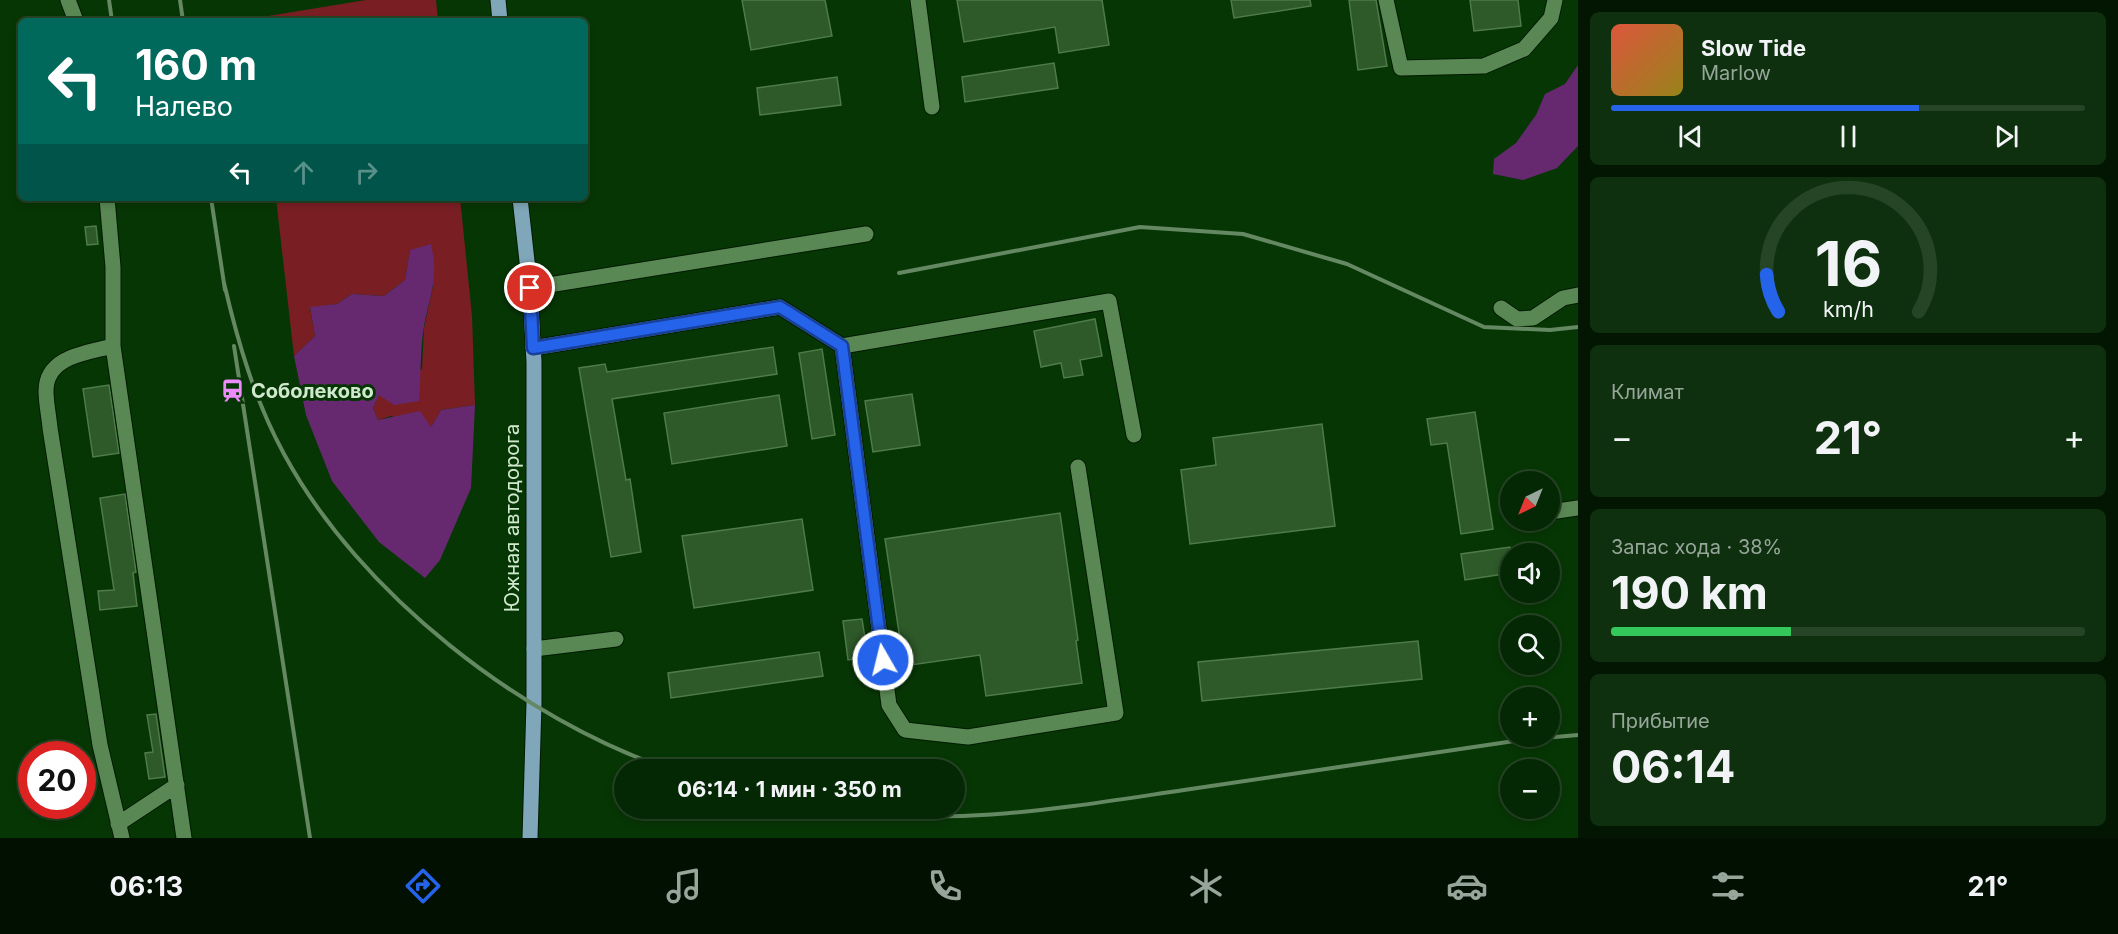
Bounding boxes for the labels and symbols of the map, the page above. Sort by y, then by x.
pin [504,262,555,313]
station icon: Соболеково [220,378,246,404]
place label: Соболеково [251,379,374,403]
street label: Южная автодорога [500,424,524,612]
north arrow [1500,471,1560,531]
position arrow [851,628,915,692]
speed limit sign: 20 [18,741,96,819]

